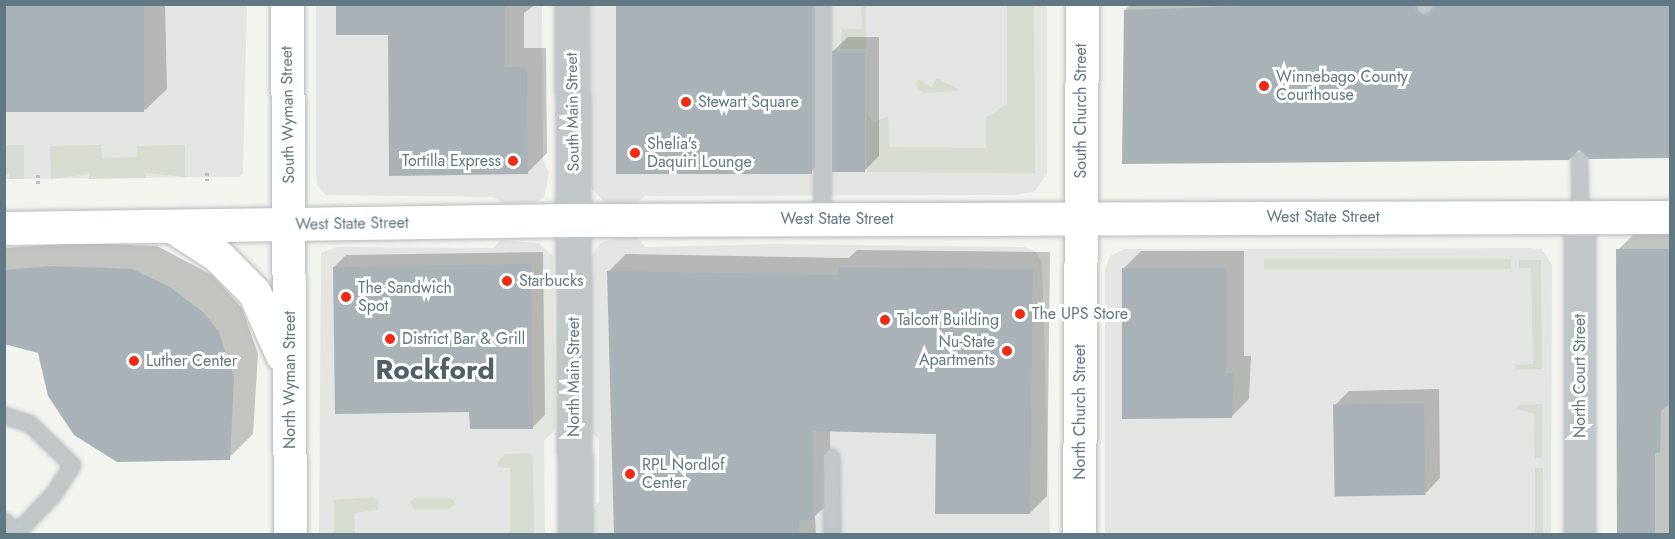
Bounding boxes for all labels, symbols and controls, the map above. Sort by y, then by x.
street label: South Church Street [1071,44,1091,178]
street label: South Wyman Street [277,46,299,184]
street label: South Main Street [562,52,584,172]
place label: Winnebago County Courthouse [1276,67,1408,105]
marker: Winnebago County Courthouse [1257,79,1271,93]
place label: Stewart Square [698,92,799,112]
marker: Stewart Square [679,95,693,109]
place label: Shelia's Daquiri Lounge [647,134,752,172]
marker: Shelia's Daquiri Lounge [628,146,642,160]
place label: Tortilla Express [402,151,501,171]
marker: Tortilla Express [506,154,520,168]
street label: West State Street [1266,207,1380,227]
street label: West State Street [780,209,894,229]
street label: West State Street [295,213,409,235]
place label: Starbucks [519,271,583,291]
marker: Starbucks [500,274,514,288]
place label: The Sandwich Spot [358,278,452,316]
marker: The Sandwich Spot [339,290,353,304]
place label: The UPS Store [1032,304,1128,324]
marker: The UPS Store [1013,307,1027,321]
place label: Talcott Building [897,310,999,330]
street label: North Wyman Street [280,311,300,449]
marker: Talcott Building [878,313,892,327]
street label: North Court Street [1570,314,1590,438]
street label: North Main Street [564,317,584,437]
place label: District Bar & Grill [402,329,525,349]
marker: District Bar & Grill [383,332,397,346]
place label: Nu-State Apartments [919,332,995,370]
marker: Nu-State Apartments [1000,344,1014,358]
street label: North Church Street [1070,344,1090,480]
place label: Luther Center [146,351,237,371]
district label: Rockford [375,353,495,387]
marker: Luther Center [127,354,141,368]
place label: RPL Nordlof Center [642,455,724,493]
marker: RPL Nordlof Center [623,467,637,481]

